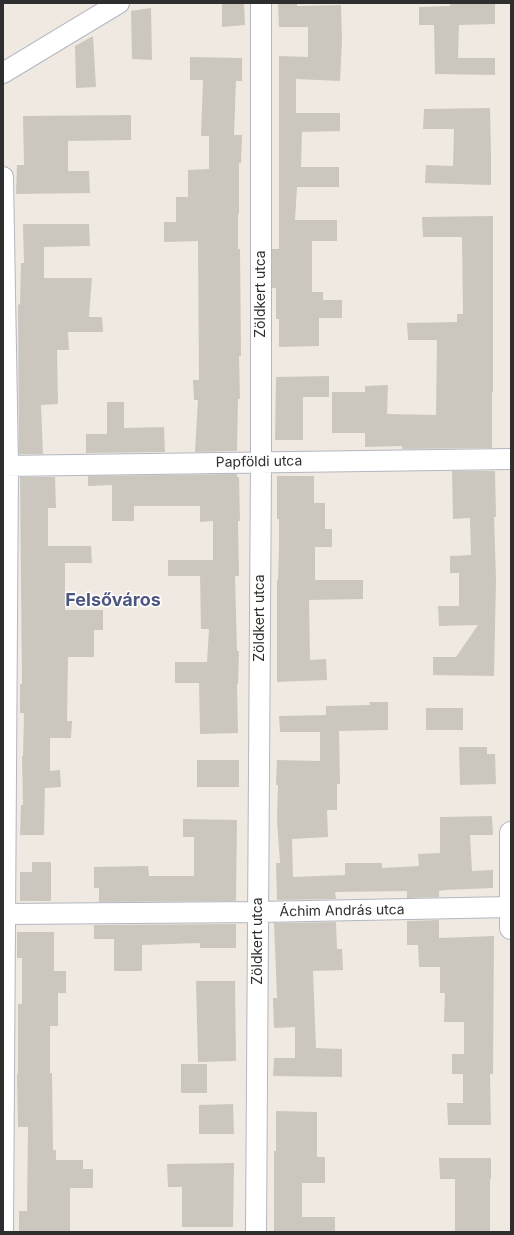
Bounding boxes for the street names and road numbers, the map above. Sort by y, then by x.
street label: Zöldkert utca [253,250,269,338]
street label: Papföldi utca [216,453,302,471]
street label: Zöldkert utca [252,574,268,662]
street label: Zöldkert utca [250,897,266,985]
street label: Áchim András utca [279,902,405,920]

